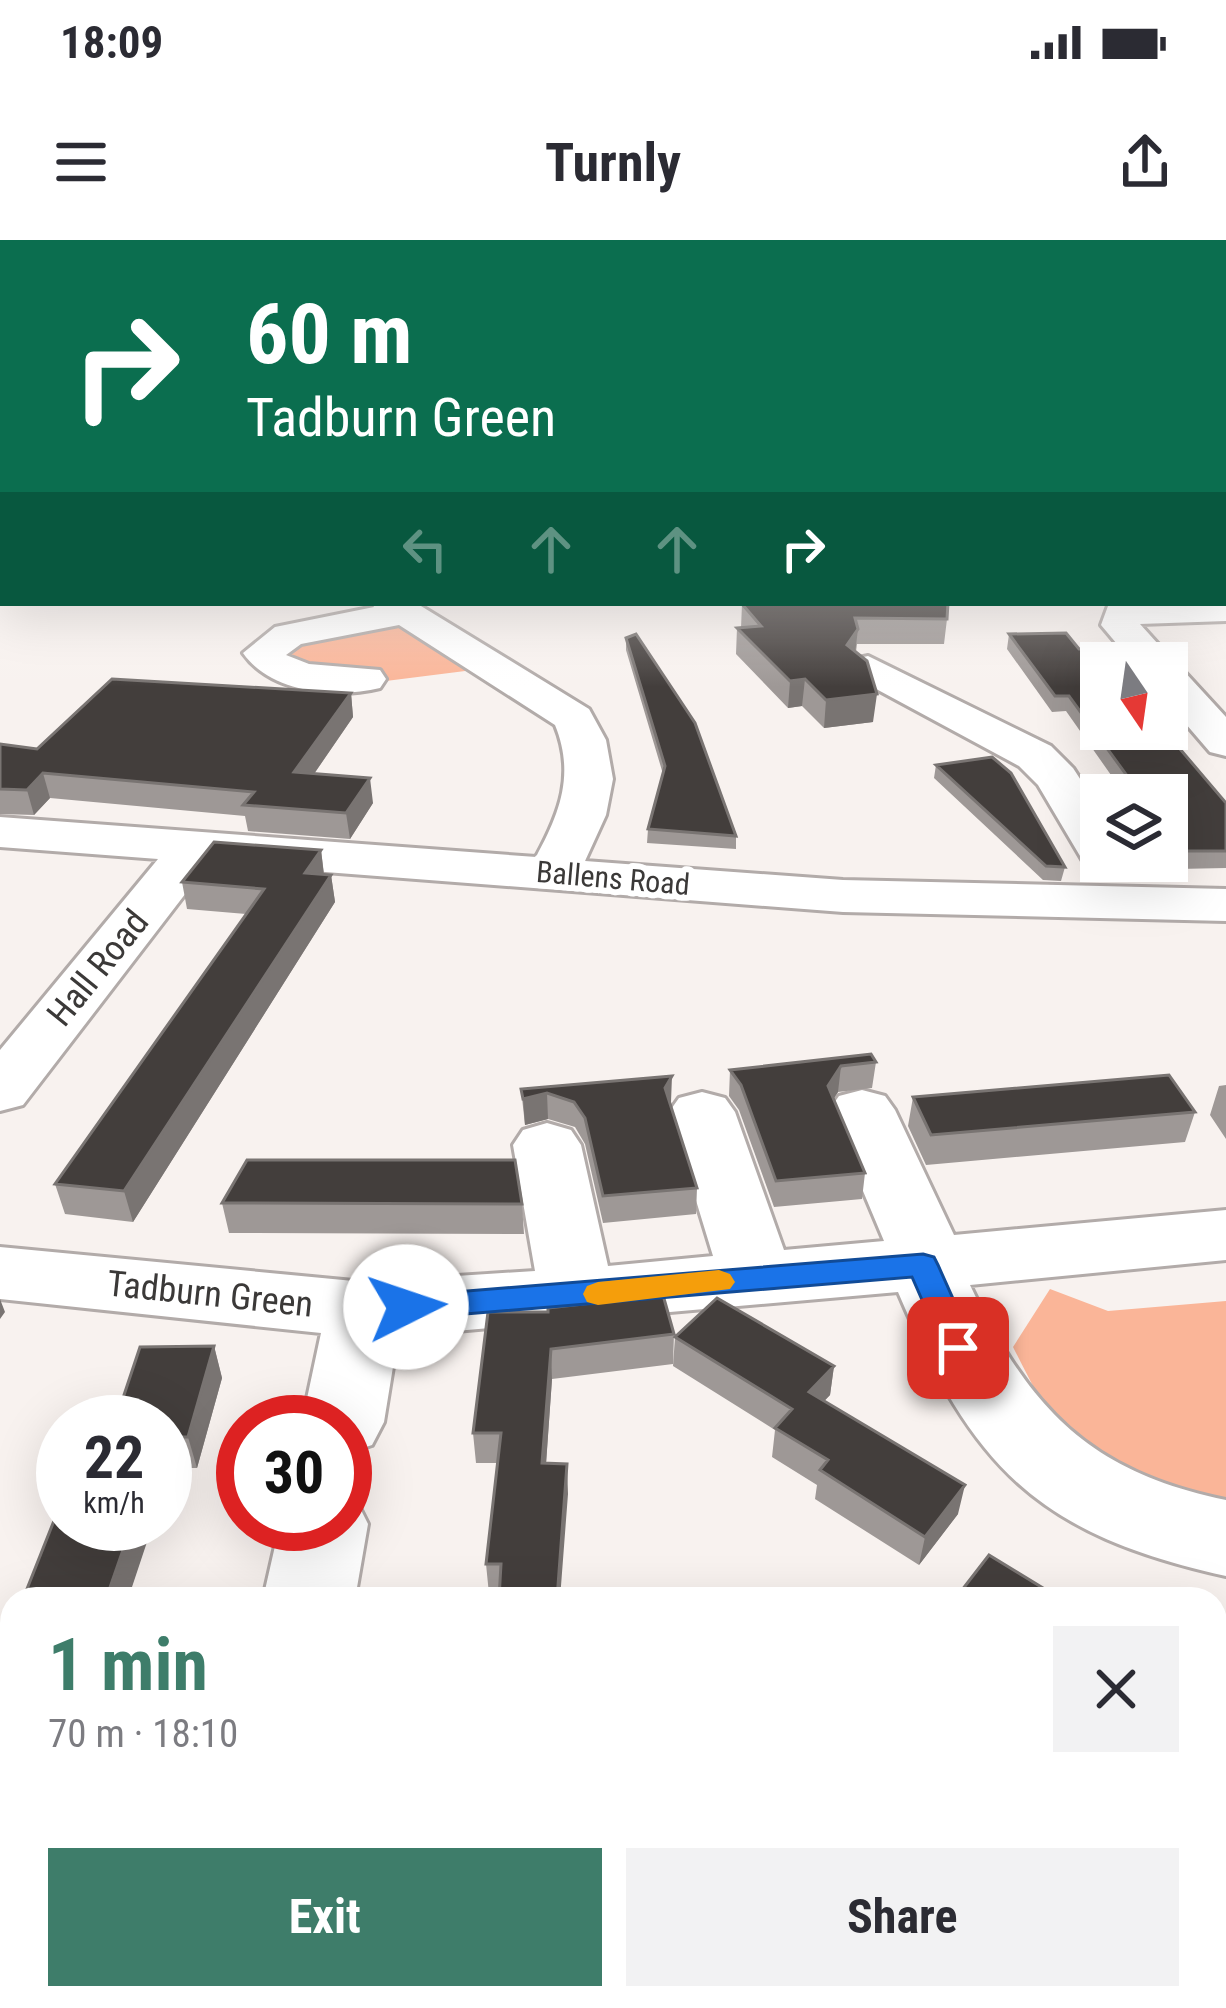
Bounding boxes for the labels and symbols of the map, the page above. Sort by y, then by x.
north arrow [1080,642,1188,750]
street label: Ballens Road [535,854,691,902]
street label: Hall Road [39,902,157,1034]
position arrow [343,1244,469,1370]
street label: Tadburn Green [105,1262,315,1326]
pin [907,1297,1009,1399]
speed limit sign: 30 [216,1395,372,1551]

